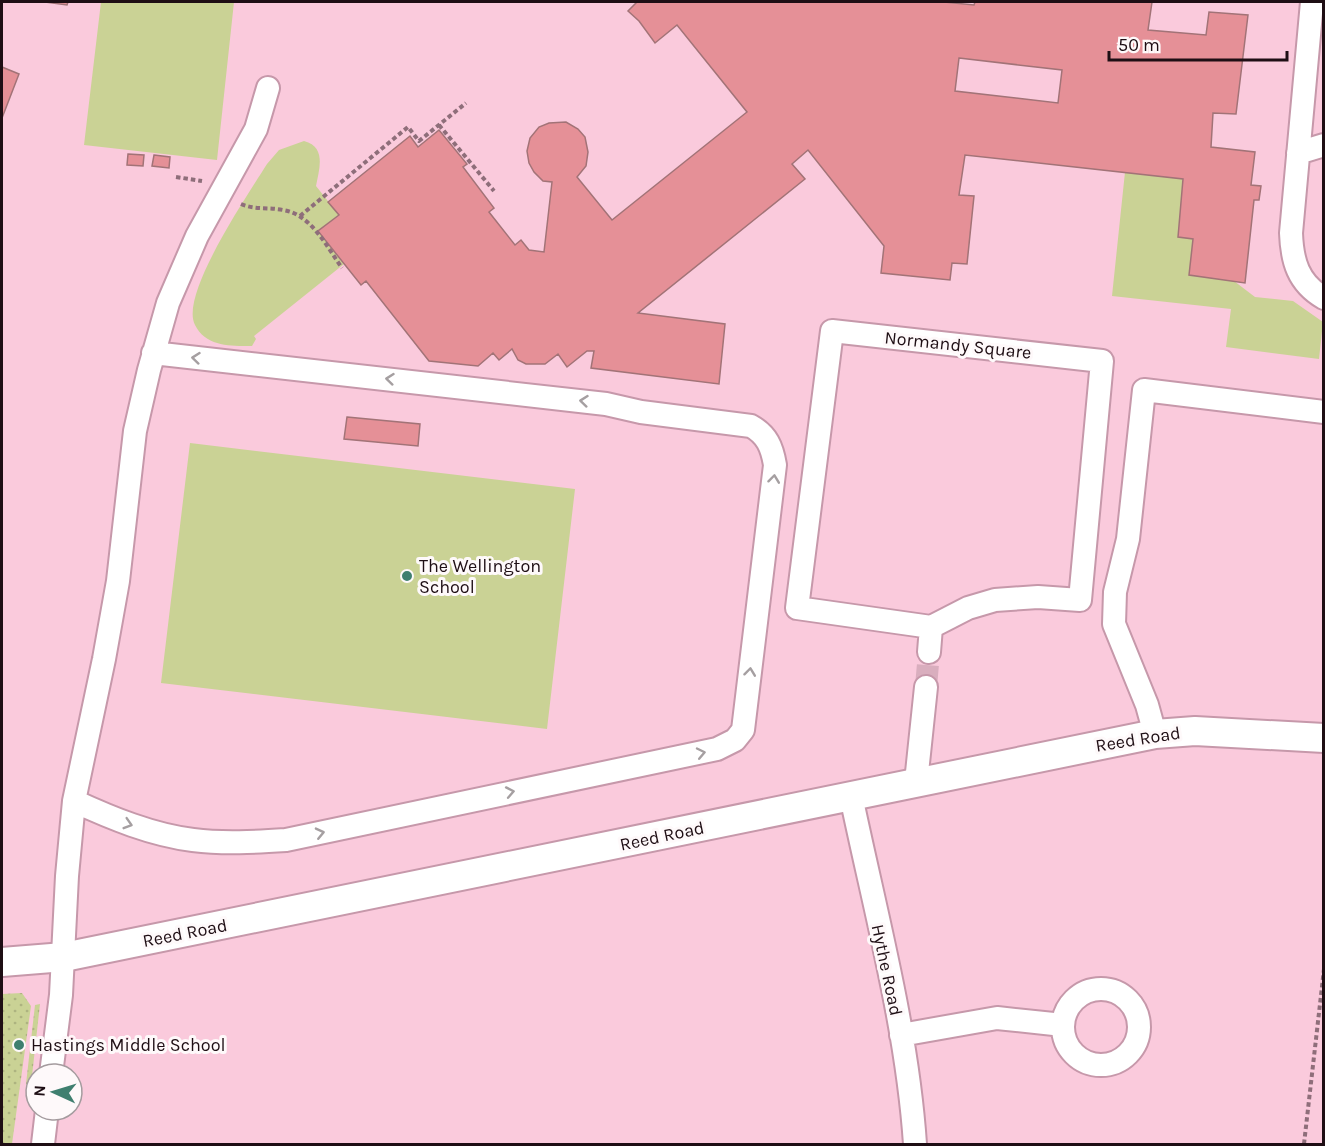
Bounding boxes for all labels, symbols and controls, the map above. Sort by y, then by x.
scale bar [1109,24,1288,62]
text: 50 m [1118,34,1160,56]
street label: Normandy Square [883,326,1033,364]
one-way arrow [192,352,201,364]
one-way arrow [385,374,394,386]
one-way arrow [579,395,588,408]
one-way arrow [767,474,779,483]
place label: The Wellington School [419,555,541,598]
marker: The Wellington School [400,569,414,583]
one-way arrow [743,668,755,677]
street label: Reed Road [1094,721,1182,757]
one-way arrow [696,747,706,760]
one-way arrow [505,786,515,799]
street label: Reed Road [618,816,706,856]
one-way arrow [122,817,133,829]
one-way arrow [314,827,324,840]
street label: Reed Road [141,914,229,952]
street label: Hythe Road [867,922,907,1018]
place label: Hastings Middle School [31,1034,226,1056]
marker: Hastings Middle School [12,1038,26,1052]
north arrow [24,1062,84,1122]
text: N [30,1085,49,1097]

